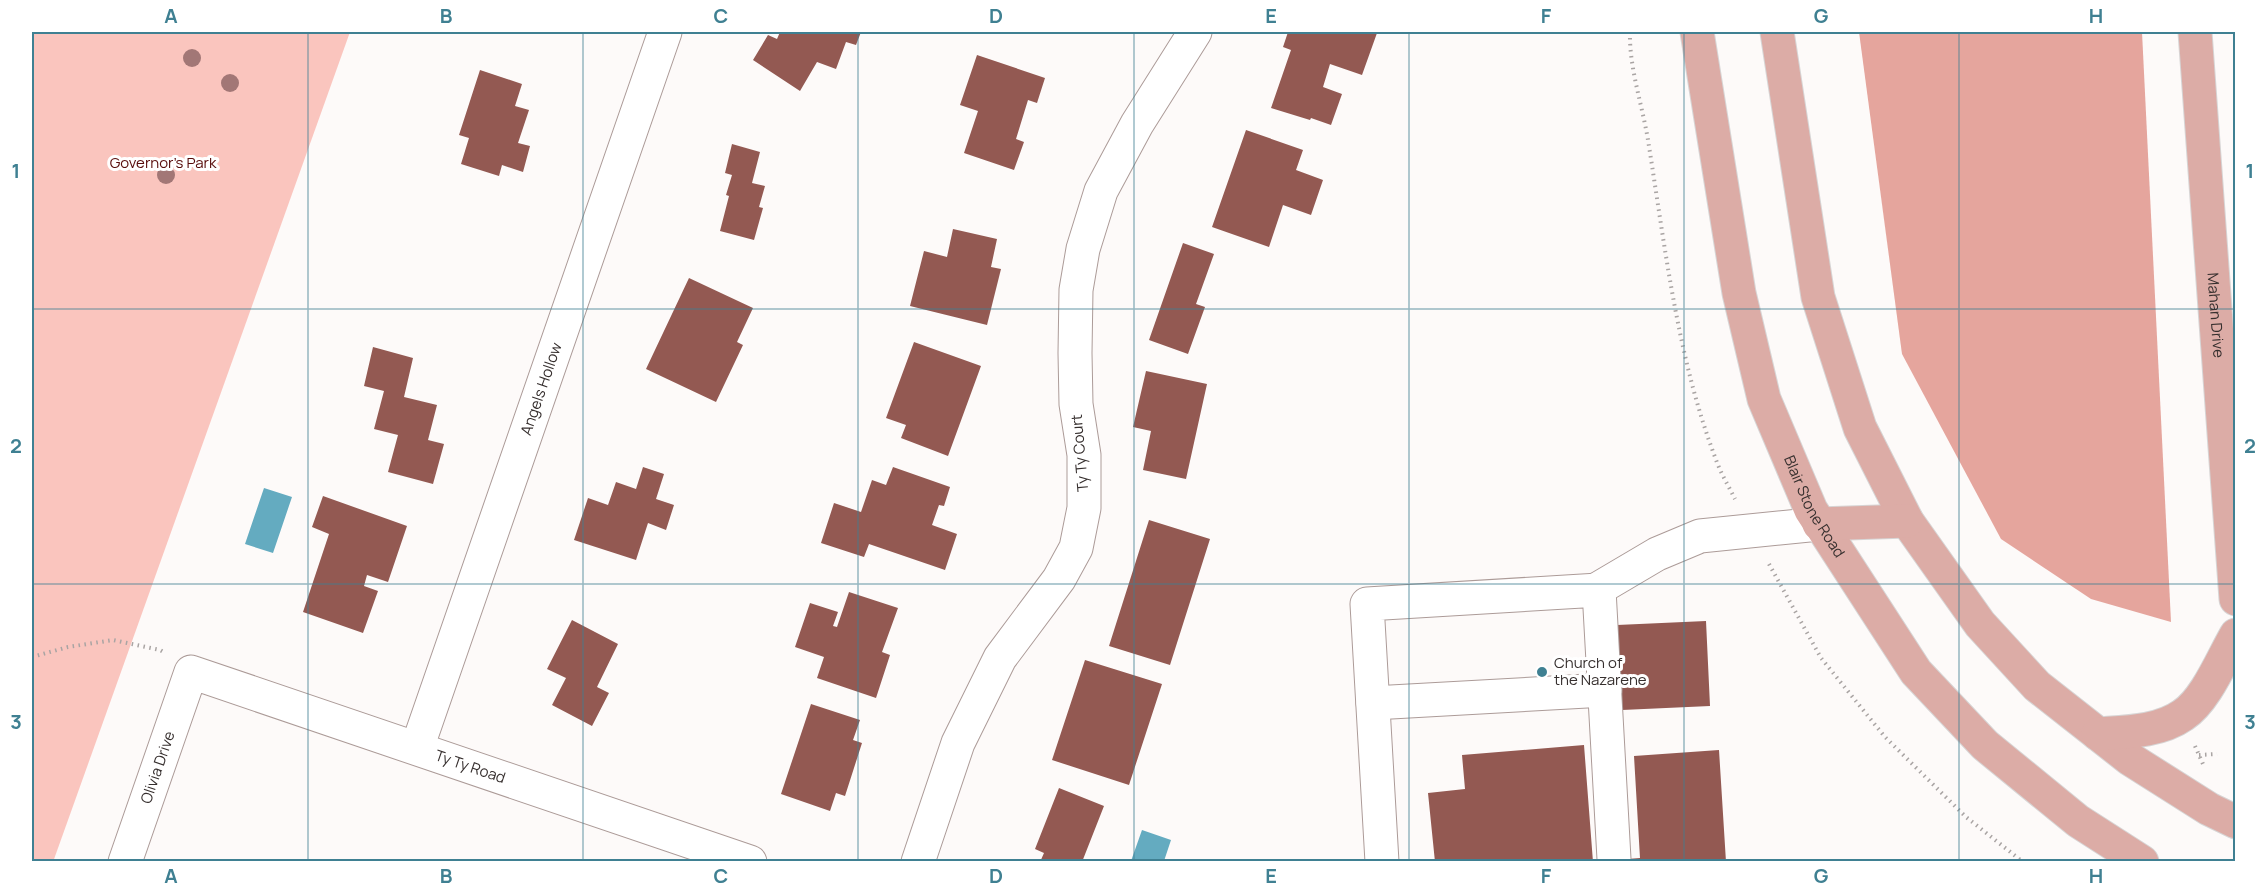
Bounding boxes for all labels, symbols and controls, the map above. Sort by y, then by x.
text: A [164,2,178,29]
text: B [440,2,453,29]
text: C [714,2,728,29]
text: D [989,2,1003,29]
text: E [1265,2,1277,29]
text: F [1541,2,1552,29]
text: G [1814,2,1829,29]
text: H [2089,2,2103,29]
park label: Governor's Park [110,152,217,173]
text: 1 [12,157,20,184]
text: 1 [2246,157,2254,184]
street label: Mahan Drive [2202,272,2230,359]
street label: Angels Hollow [515,339,567,438]
street label: Ty Ty Court [1066,413,1093,493]
text: 2 [10,432,22,459]
text: 2 [2244,432,2256,459]
street label: Blair Stone Road [1779,452,1850,561]
place label: Church of the Nazarene [1554,652,1647,690]
marker: Church of the Nazarene [1535,665,1549,679]
text: 3 [10,708,22,735]
text: 3 [2244,708,2256,735]
street label: Olivia Drive [135,728,180,806]
street label: Ty Ty Road [432,745,508,788]
text: A [164,862,178,889]
text: B [440,862,453,889]
text: C [714,862,728,889]
text: D [989,862,1003,889]
text: E [1265,862,1277,889]
text: F [1541,862,1552,889]
text: G [1814,862,1829,889]
text: H [2089,862,2103,889]

